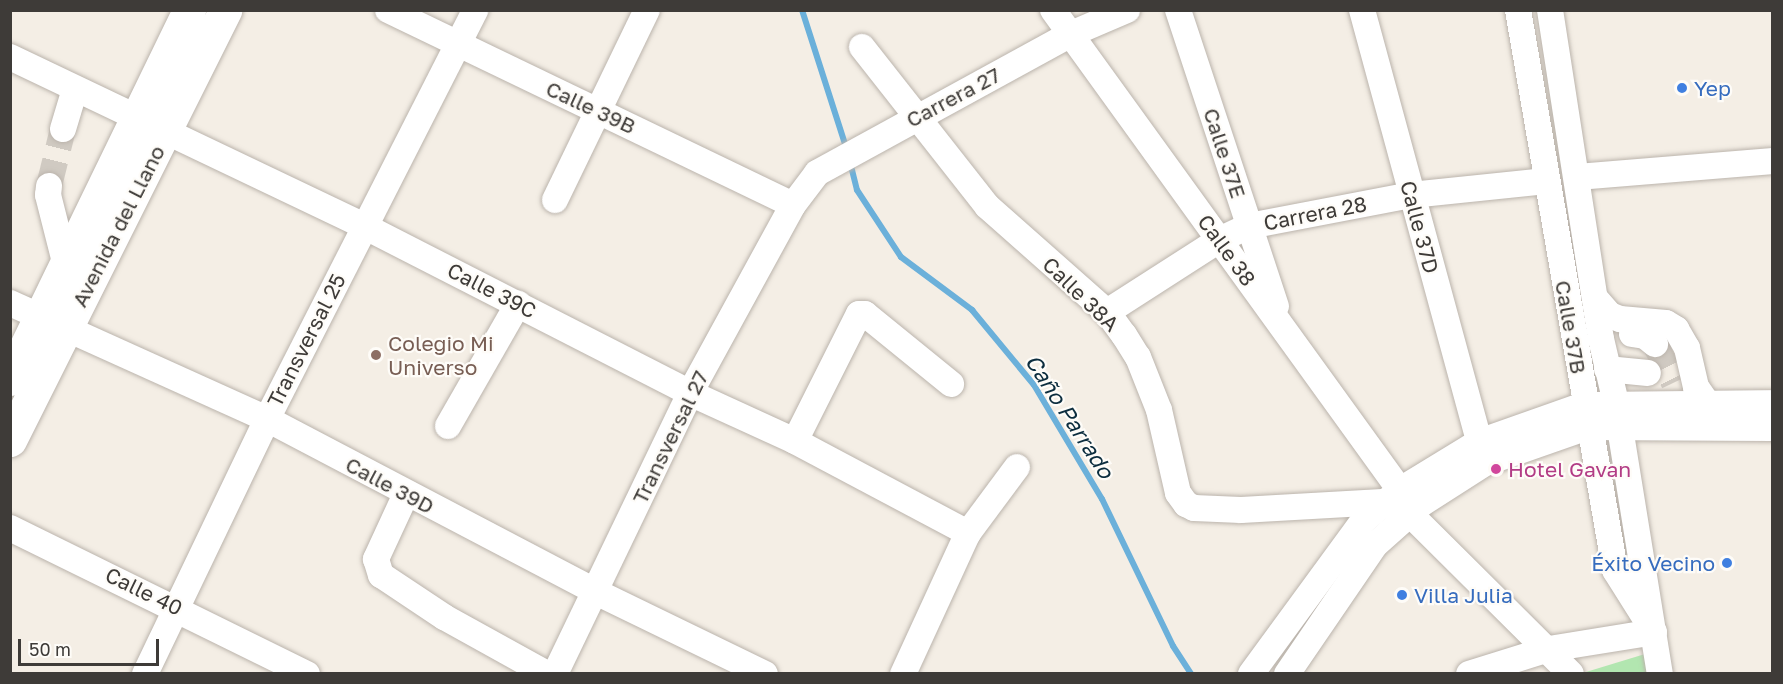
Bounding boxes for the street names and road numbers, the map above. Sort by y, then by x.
street label: Carrera 27 [902,62,1004,132]
street label: Calle 39B [542,75,640,139]
street label: Calle 37E [1199,105,1251,201]
street label: Avenida del Llano [66,141,170,311]
street label: Calle 37D [1396,178,1444,276]
street label: Carrera 28 [1261,191,1369,235]
street label: Calle 38 [1193,209,1261,291]
street label: Calle 38A [1038,252,1124,336]
street label: Calle 39C [443,257,541,323]
street label: Transversal 25 [262,269,350,411]
street label: Calle 37B [1550,278,1592,376]
street label: Transversal 27 [627,366,713,508]
street label: Calle 39D [341,451,439,519]
street label: Calle 40 [101,562,187,620]

